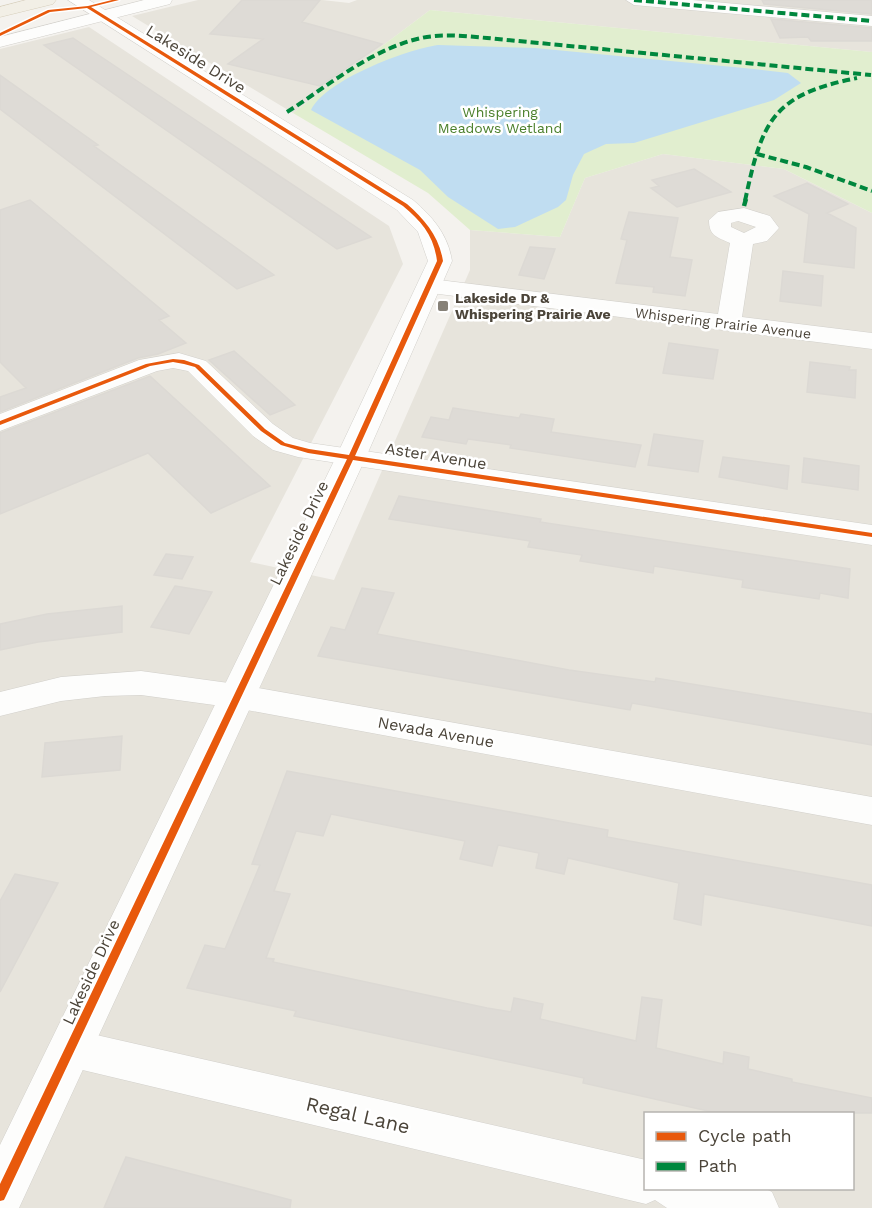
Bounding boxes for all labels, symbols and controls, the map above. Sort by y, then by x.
street label: Lakeside Drive [143,21,249,97]
park label: Whispering Meadows Wetland [438,104,562,136]
place label: Lakeside Dr & Whispering Prairie Ave [455,290,611,322]
marker: Lakeside Dr & Whispering Prairie Ave [436,299,450,313]
street label: Whispering Prairie Avenue [634,304,812,342]
street label: Aster Avenue [384,439,488,473]
street label: Lakeside Drive [266,478,332,588]
street label: Nevada Avenue [376,712,496,752]
street label: Lakeside Drive [58,916,124,1028]
street label: Regal Lane [304,1091,412,1139]
legend [644,1112,854,1190]
text: Cycle path [698,1125,792,1146]
text: Path [698,1155,738,1176]

